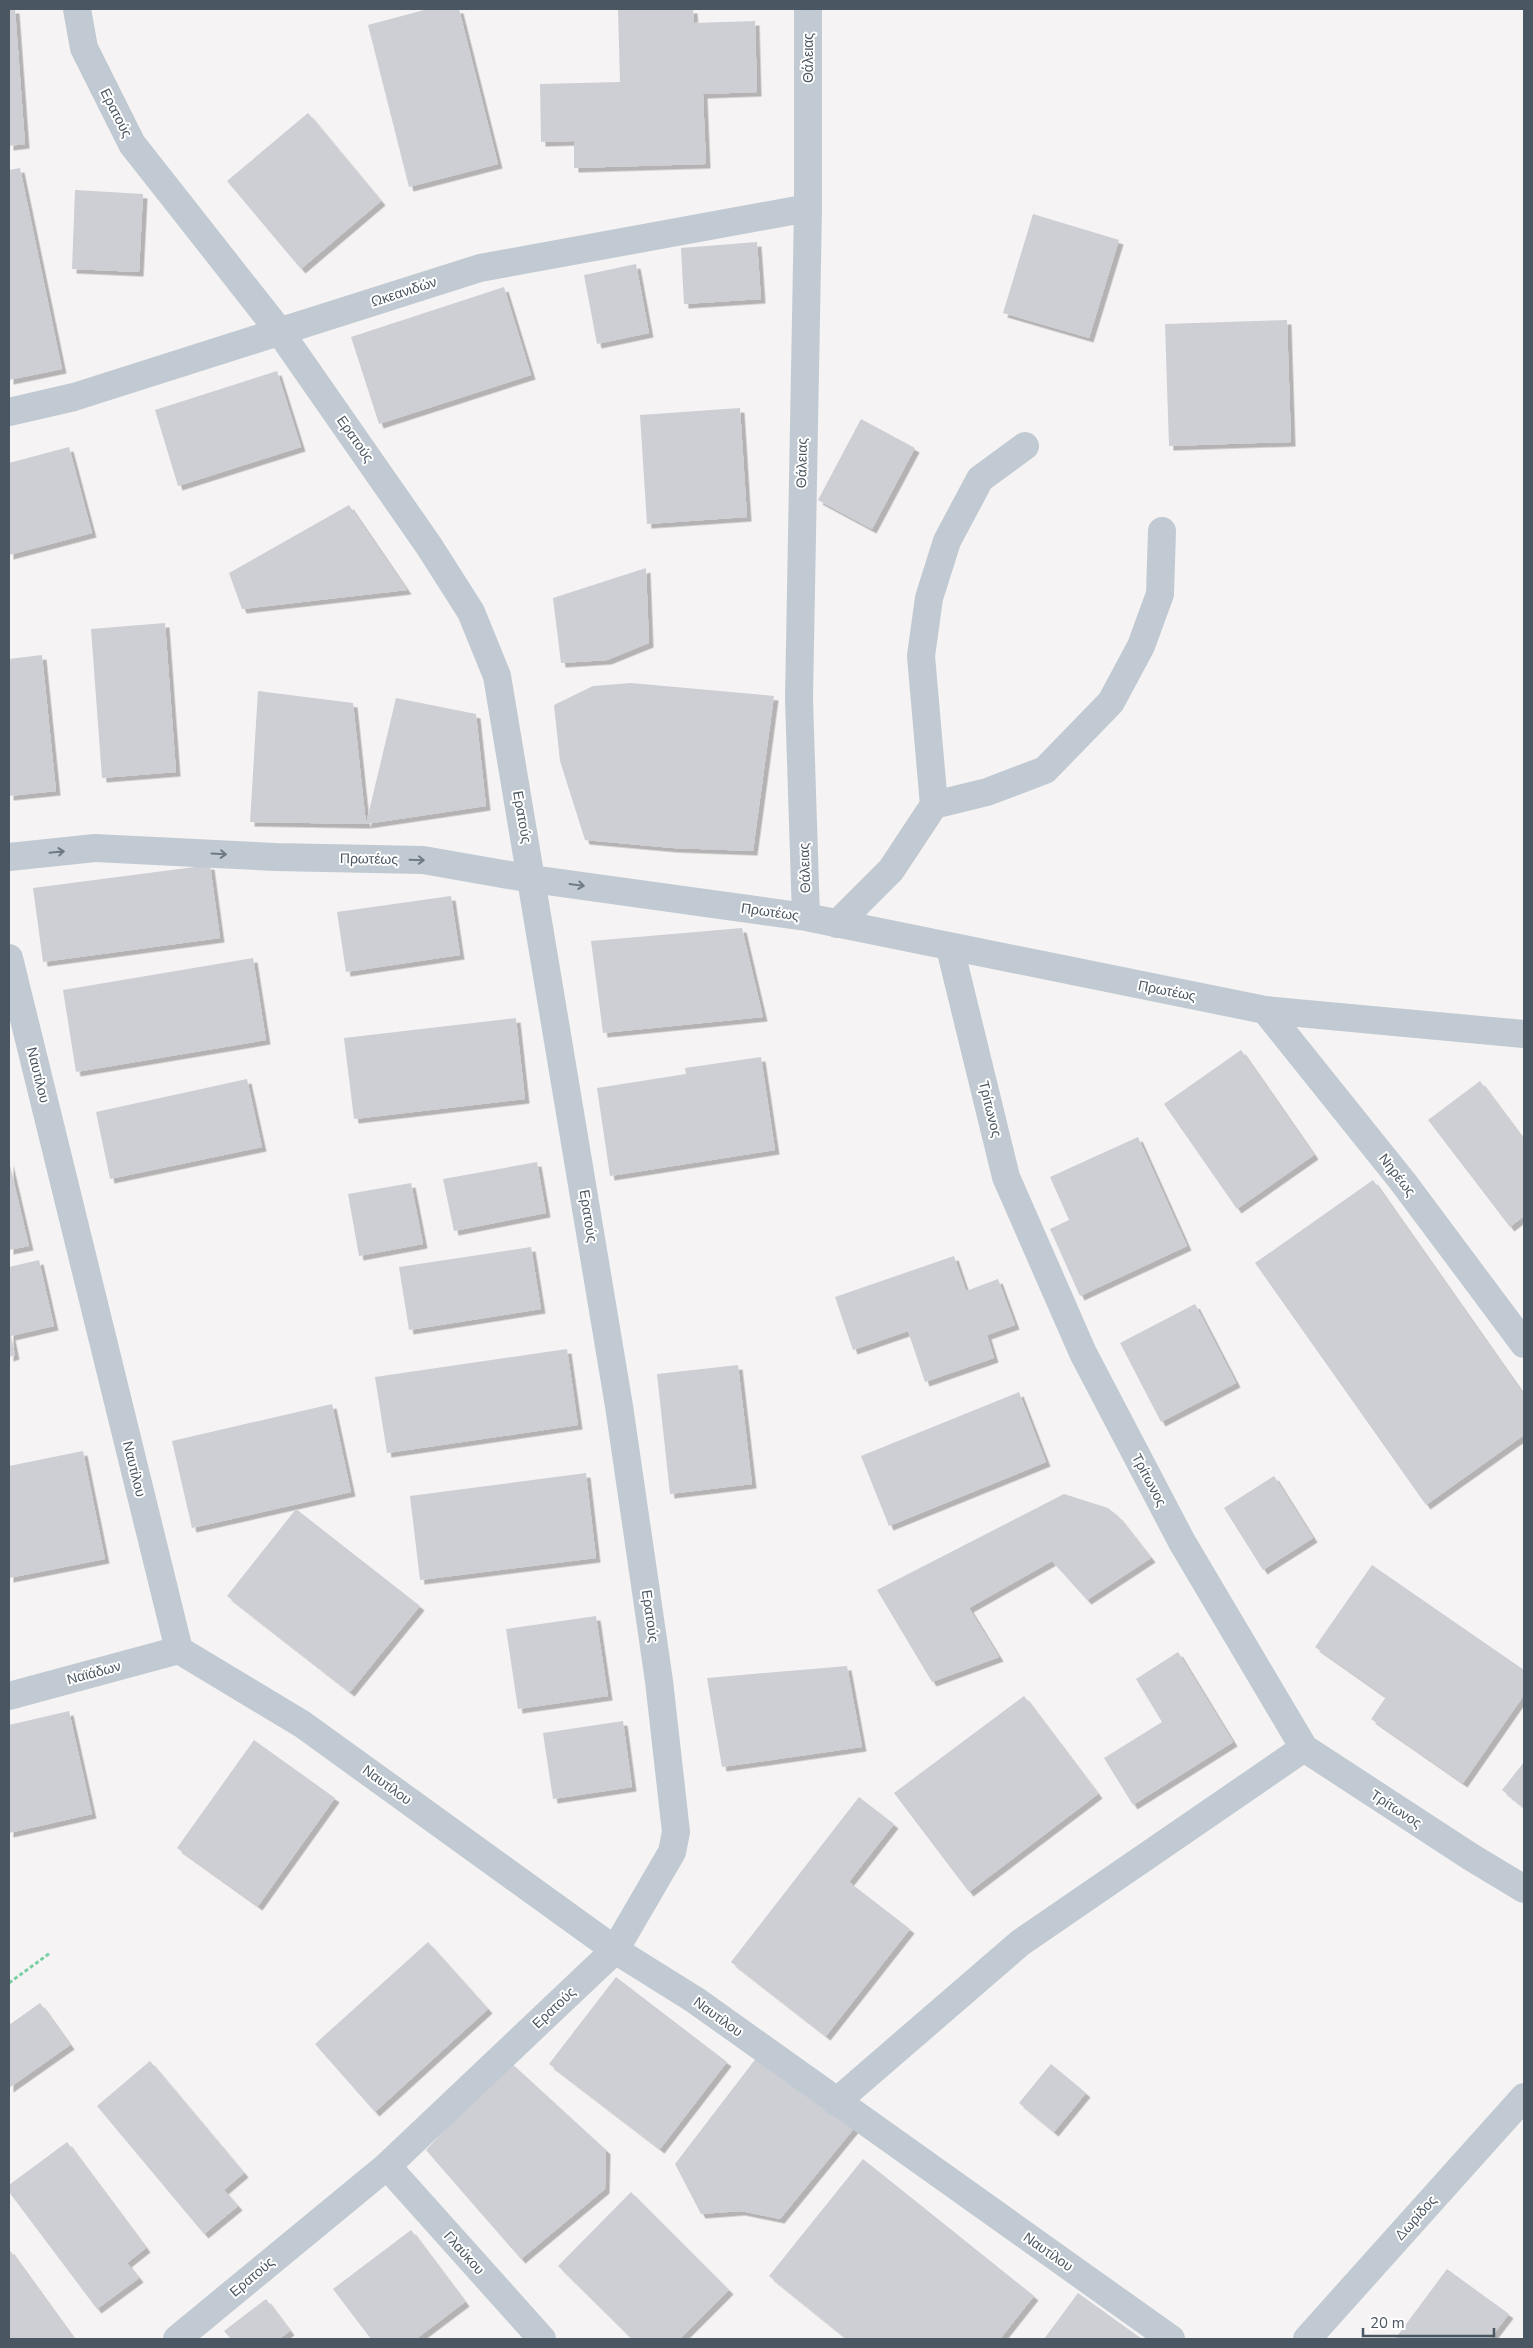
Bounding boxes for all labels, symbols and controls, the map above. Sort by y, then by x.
street label: Θάλειας [799,33,818,83]
street label: Ερατούς [96,85,137,141]
street label: Ωκεανιδών [369,272,439,312]
street label: Ερατούς [332,412,378,466]
street label: Θάλειας [792,438,812,488]
street label: Ερατούς [508,789,536,845]
street label: Θάλειας [795,842,815,893]
one-way arrow [49,847,65,857]
street label: Πρωτέως [340,849,399,869]
one-way arrow [211,850,227,859]
one-way arrow [408,856,424,865]
one-way arrow [569,881,585,891]
street label: Πρωτέως [740,899,800,925]
street label: Πρωτέως [1137,976,1198,1006]
street label: Ναυτίλου [22,1045,54,1105]
street label: Τρίτωνος [974,1079,1006,1139]
street label: Νηρέως [1374,1150,1420,1201]
street label: Ερατούς [574,1188,602,1244]
street label: Ναυτίλου [118,1439,150,1499]
street label: Τρίτωνος [1127,1450,1171,1510]
street label: Ερατούς [637,1588,663,1644]
street label: Ναϊάδων [65,1657,123,1689]
street label: Ναυτίλου [358,1761,416,1809]
street label: Τρίτωνος [1367,1785,1425,1833]
street label: Ερατούς [528,1983,580,2033]
street label: Ναυτίλου [689,1993,747,2041]
street label: Δωρίδος [1391,2191,1441,2245]
street label: Γλαύκου [439,2227,489,2279]
street label: Ναυτίλου [1019,2228,1077,2276]
street label: Ερατούς [226,2253,279,2301]
scale bar [1363,2306,1494,2338]
text: 20 m [1370,2313,1405,2333]

